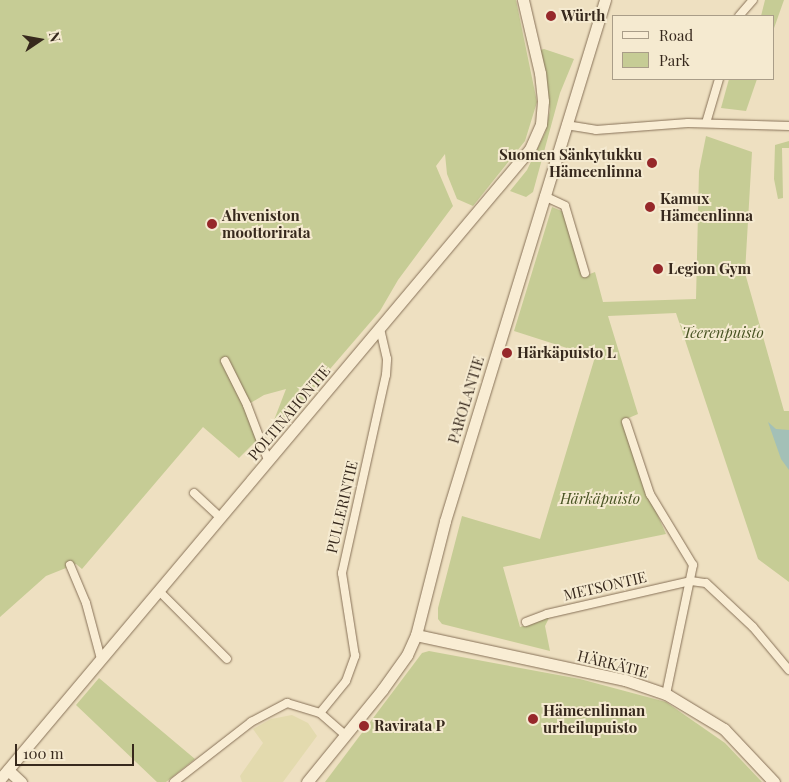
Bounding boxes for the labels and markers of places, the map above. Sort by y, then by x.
place label: Würth [561,7,605,25]
marker: Würth [545,10,557,22]
place label: Suomen Sänkytukku Hämeenlinna [499,145,642,180]
marker: Suomen Sänkytukku Hämeenlinna [646,157,658,169]
place label: Kamux Hämeenlinna [660,189,753,224]
marker: Kamux Hämeenlinna [644,201,656,213]
place label: Ahveniston moottorirata [222,206,311,241]
marker: Ahveniston moottorirata [206,218,218,230]
place label: Legion Gym [668,260,751,278]
marker: Legion Gym [652,263,664,275]
place label: Härkäpuisto L [517,344,616,362]
marker: Härkäpuisto L [501,347,513,359]
place label: Hämeenlinnan urheilupuisto [543,701,645,736]
marker: Hämeenlinnan urheilupuisto [527,713,539,725]
place label: Ravirata P [374,717,445,735]
marker: Ravirata P [358,720,370,732]

